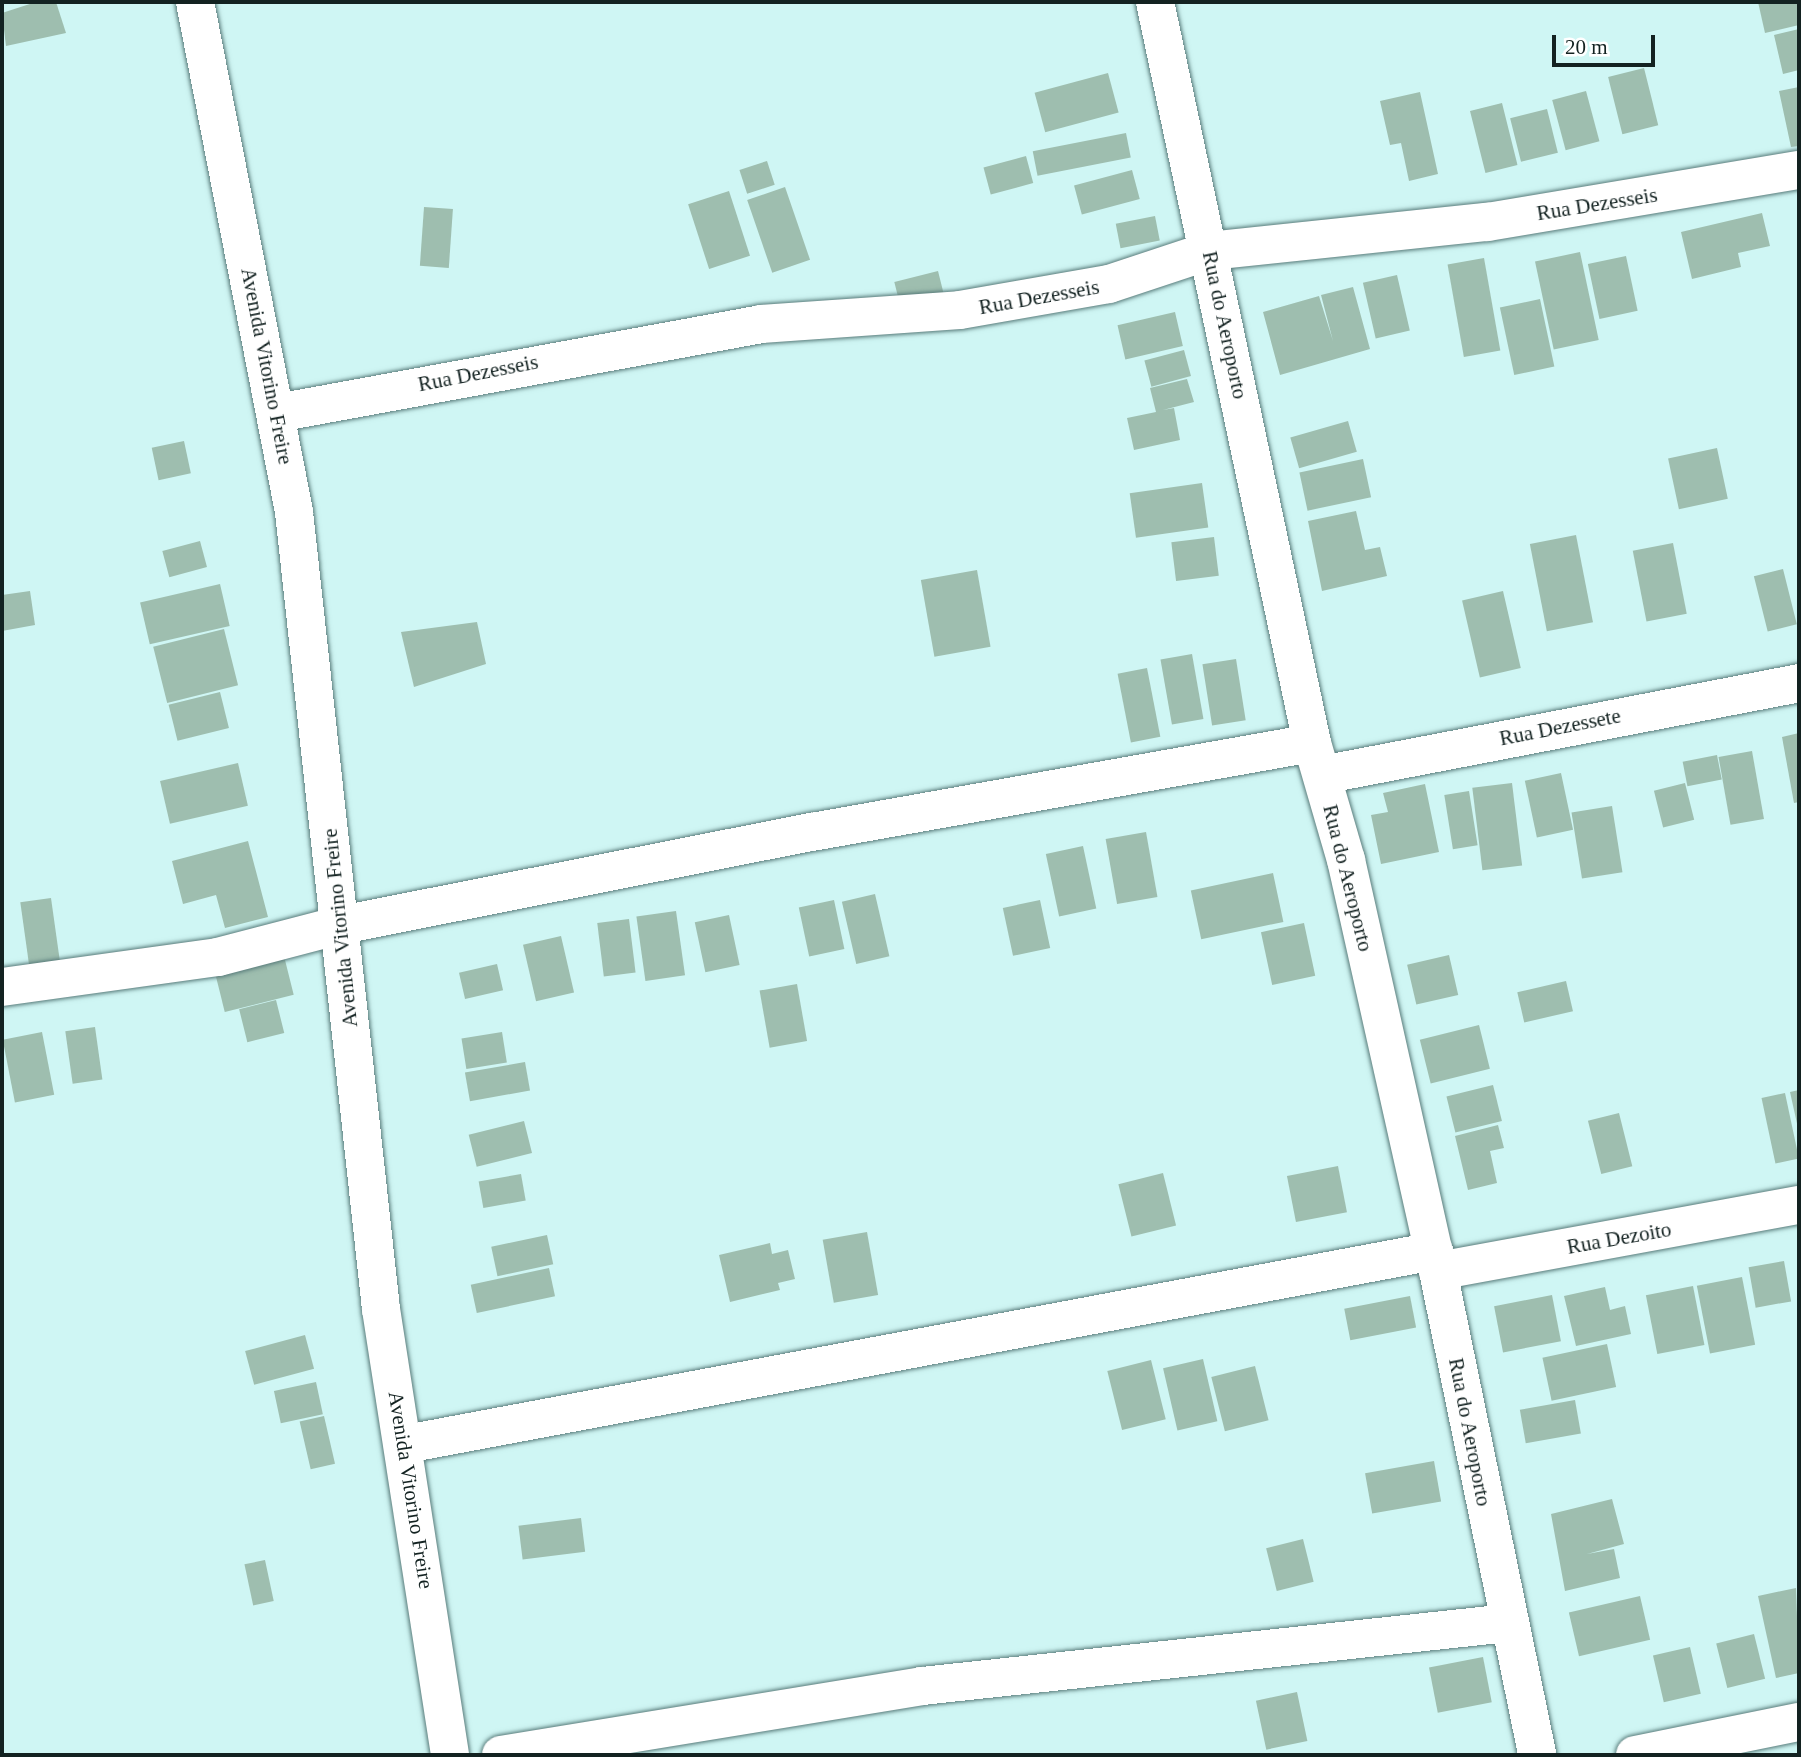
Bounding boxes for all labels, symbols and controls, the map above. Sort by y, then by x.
scale bar [1556,21,1659,65]
text: 20 m [1565,35,1608,59]
street label: Rua Dezesseis [1535,182,1659,226]
street label: Rua do Aeroporto [1197,248,1253,402]
street label: Avenida Vitorino Freire [236,265,298,467]
street label: Rua Dezesseis [977,274,1101,320]
street label: Rua Dezesseis [416,349,540,397]
street label: Rua Dezessete [1497,703,1623,751]
street label: Rua do Aeroporto [1317,801,1379,955]
street label: Avenida Vitorino Freire [317,827,363,1029]
street label: Rua Dezoito [1565,1216,1673,1260]
street label: Rua do Aeroporto [1443,1355,1497,1509]
street label: Avenida Vitorino Freire [383,1389,439,1591]

